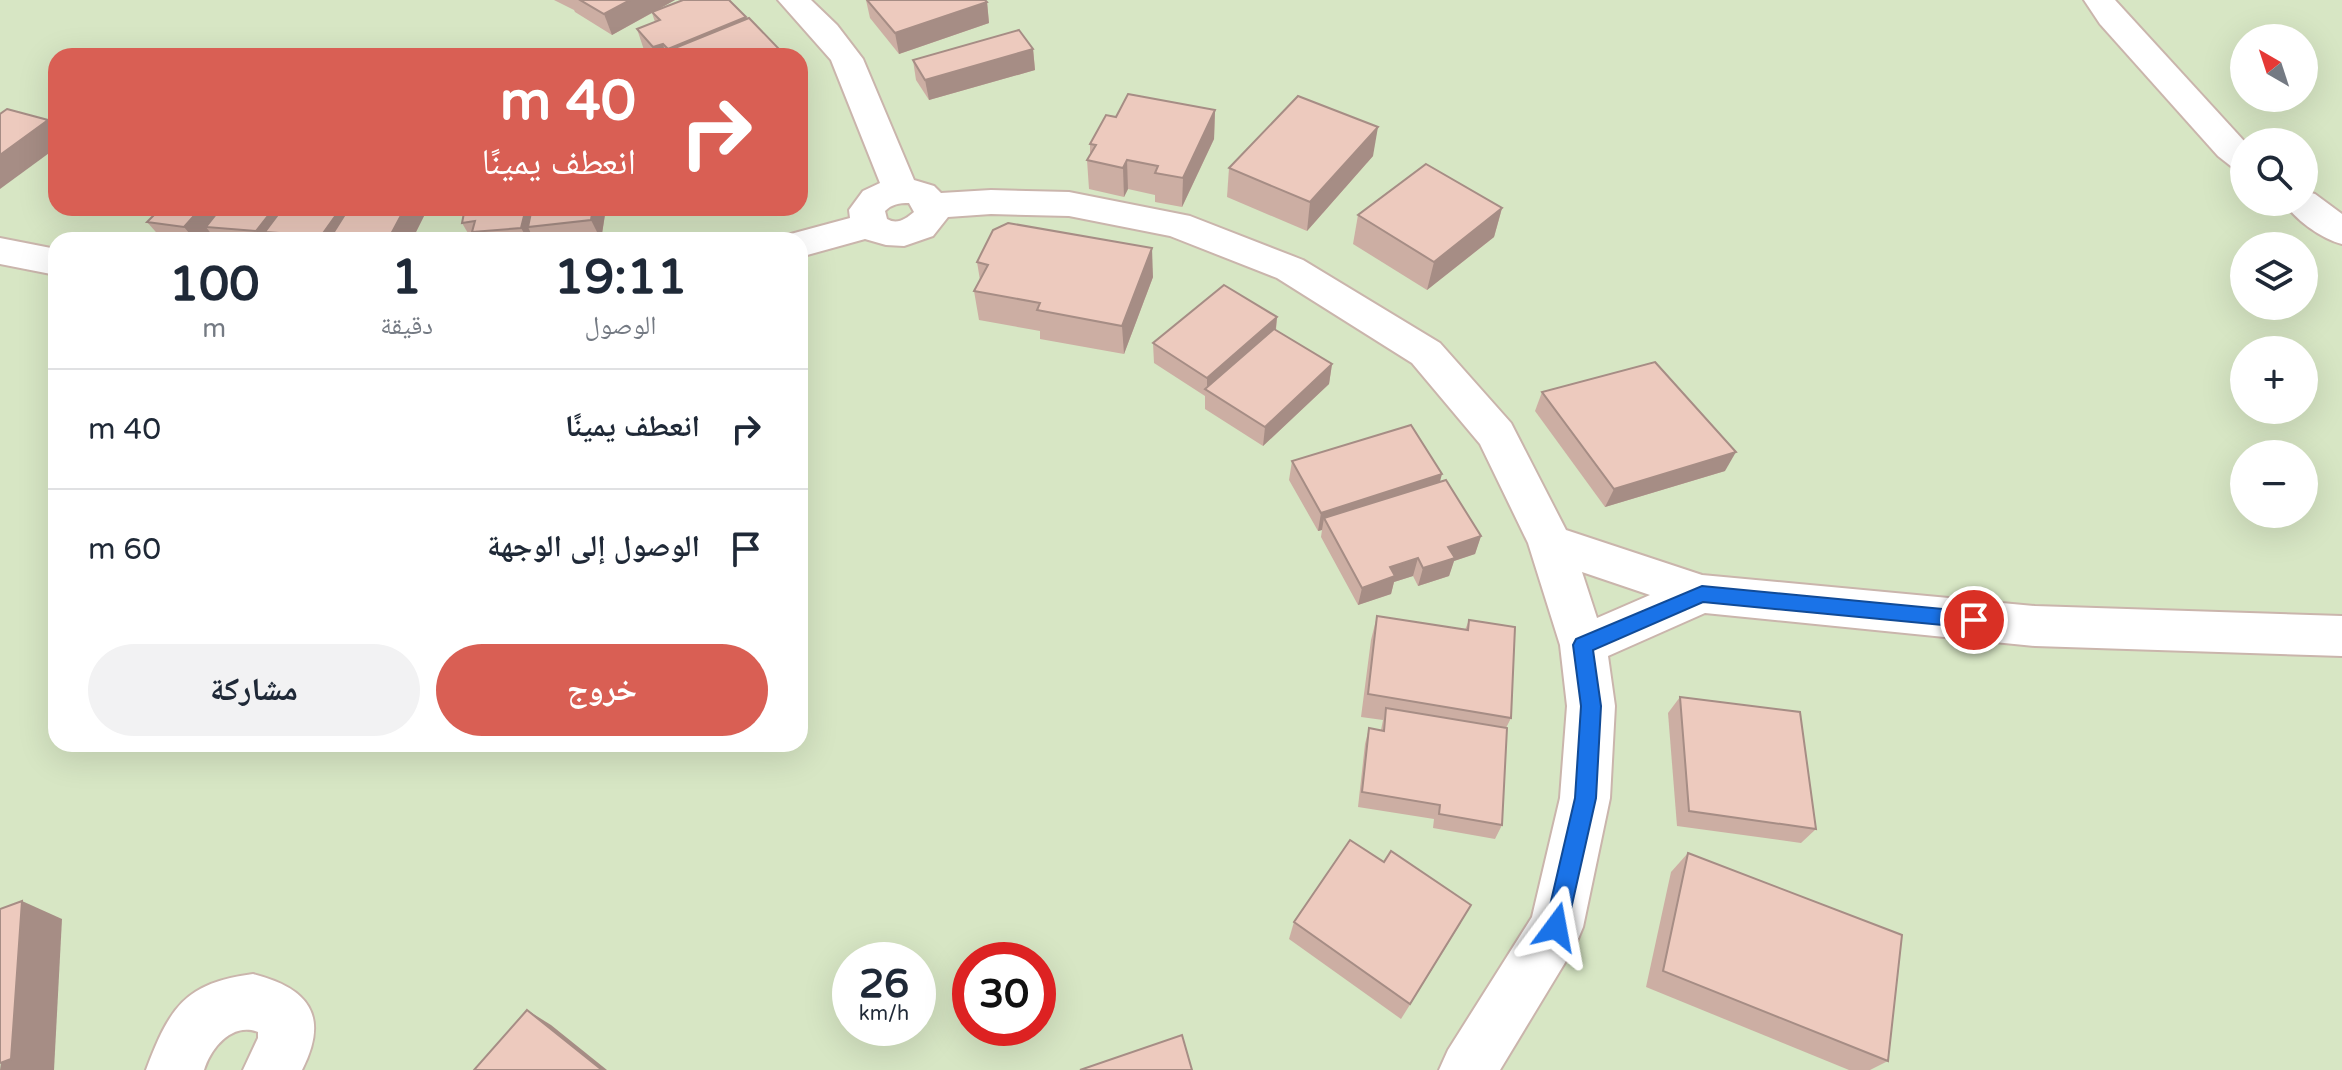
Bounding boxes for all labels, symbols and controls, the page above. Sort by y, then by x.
north arrow [2230,24,2318,112]
map controls [2230,24,2318,528]
text: 40 m [500,68,636,135]
icon: right [664,80,768,184]
button: search [2230,128,2318,216]
text: انعطف يمينًا [481,141,636,184]
button: layers [2230,232,2318,320]
text: 1 [392,249,422,307]
text: 19:11 [554,249,687,307]
text: 100 [169,256,259,314]
text: دقيقة [380,310,433,341]
text: الوصول [585,310,657,341]
text: m [202,313,226,344]
button: + [2230,336,2318,424]
icon: right [724,407,768,451]
text: انعطف يمينًا [565,408,700,445]
text: 40 m [88,411,161,448]
button: − [2230,440,2318,528]
icon: arrive [724,527,768,571]
text: الوصول إلى الوجهة [487,528,700,565]
text: 60 m [88,531,161,568]
pin [1940,586,2008,654]
icon: arrive [1952,598,1996,642]
button: مشاركة [88,644,420,736]
button: خروج [436,644,768,736]
position arrow [1514,885,1598,969]
speed limit sign: 30 [952,942,1056,1046]
text: 26 [859,960,909,1008]
text: km/h [859,1002,909,1026]

